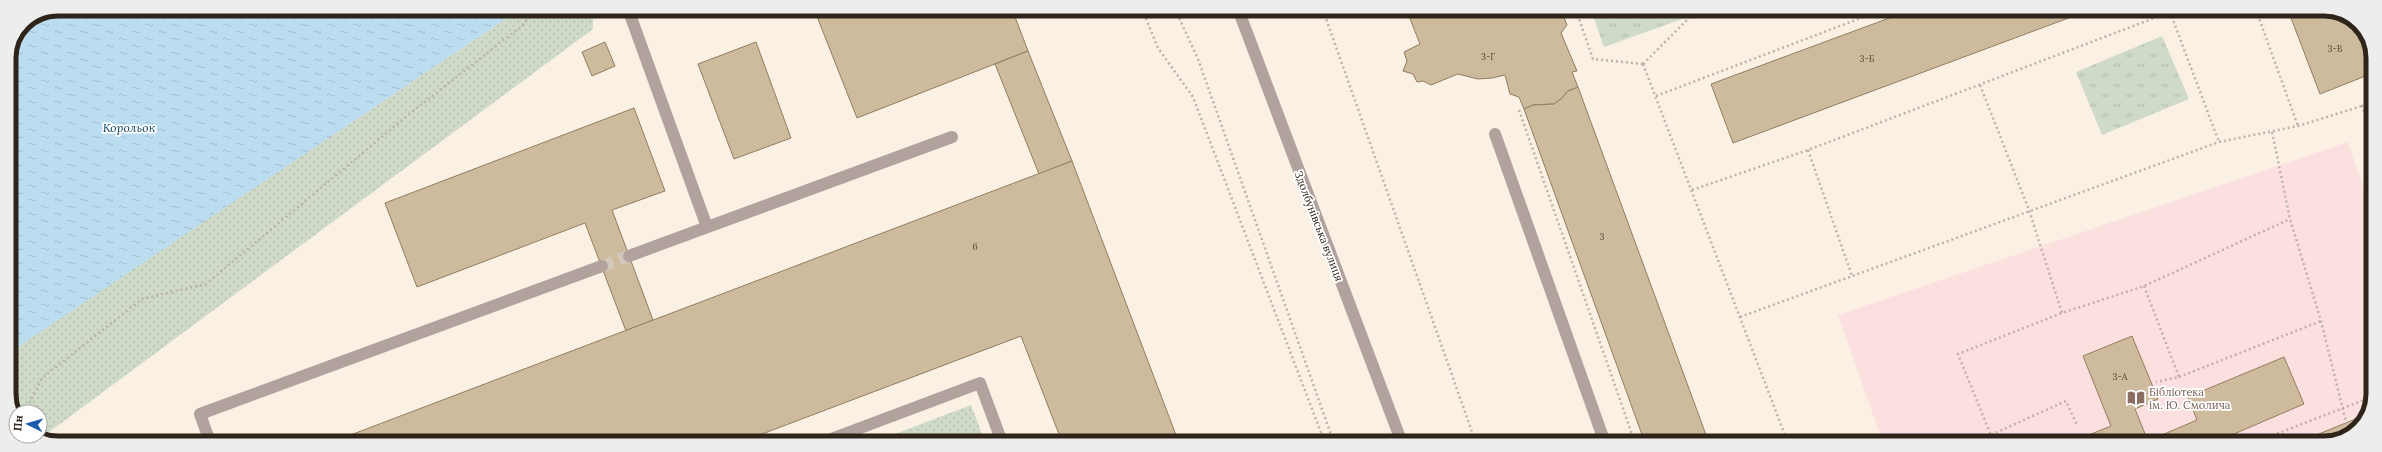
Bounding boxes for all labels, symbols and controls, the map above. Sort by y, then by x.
house number: 3-В [2328,43,2343,54]
house number: 3-Г [1481,51,1495,62]
house number: 3-Б [1860,53,1875,64]
water label: Корольок [103,120,155,135]
street label: Здолбунівська вулиця [1291,169,1347,283]
house number: 3 [1599,231,1605,242]
house number: 6 [972,241,978,252]
house number: 3-А [2113,371,2128,382]
place label: Бібліотека ім. Ю. Смолича [2149,385,2231,412]
library icon: Бібліотека ім. Ю. Смолича [2126,388,2146,408]
north arrow [8,404,48,444]
text: Пн [10,415,26,432]

